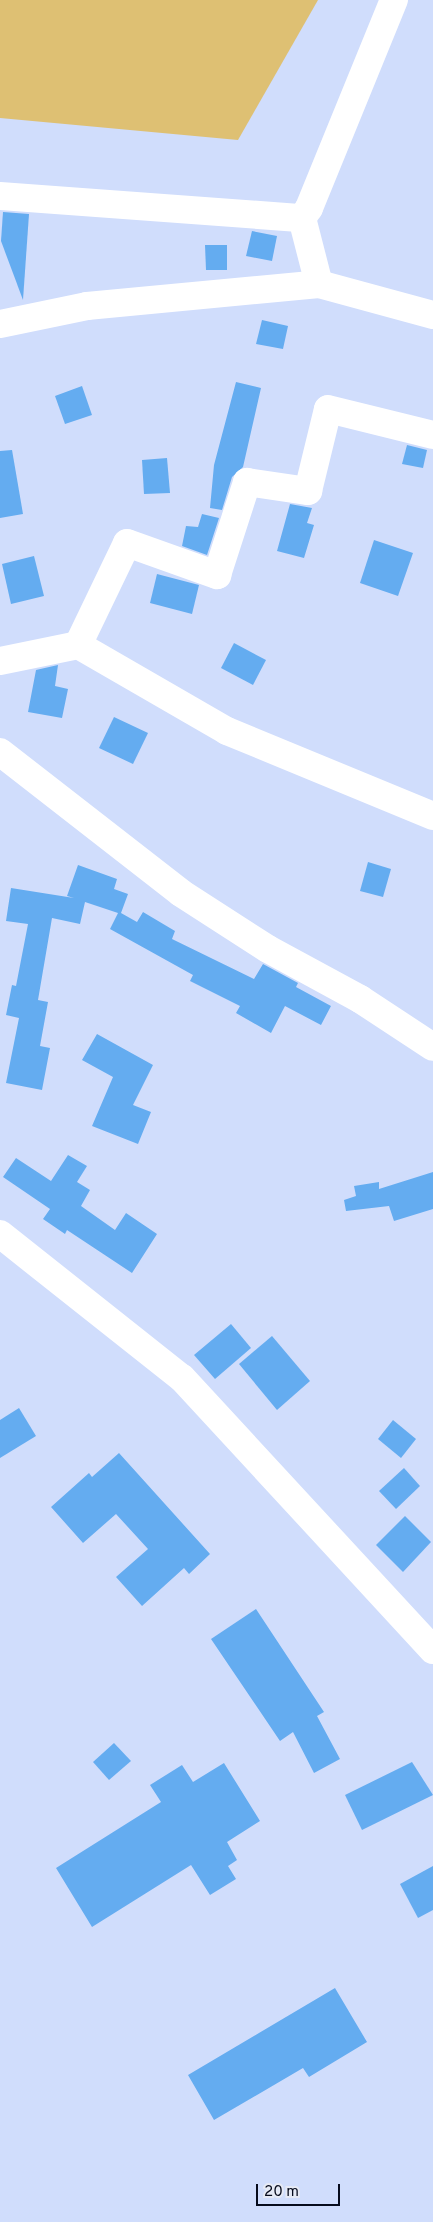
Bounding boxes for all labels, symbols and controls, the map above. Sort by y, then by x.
scale bar [258,2174,342,2206]
text: 20 m [264,2183,299,2202]

